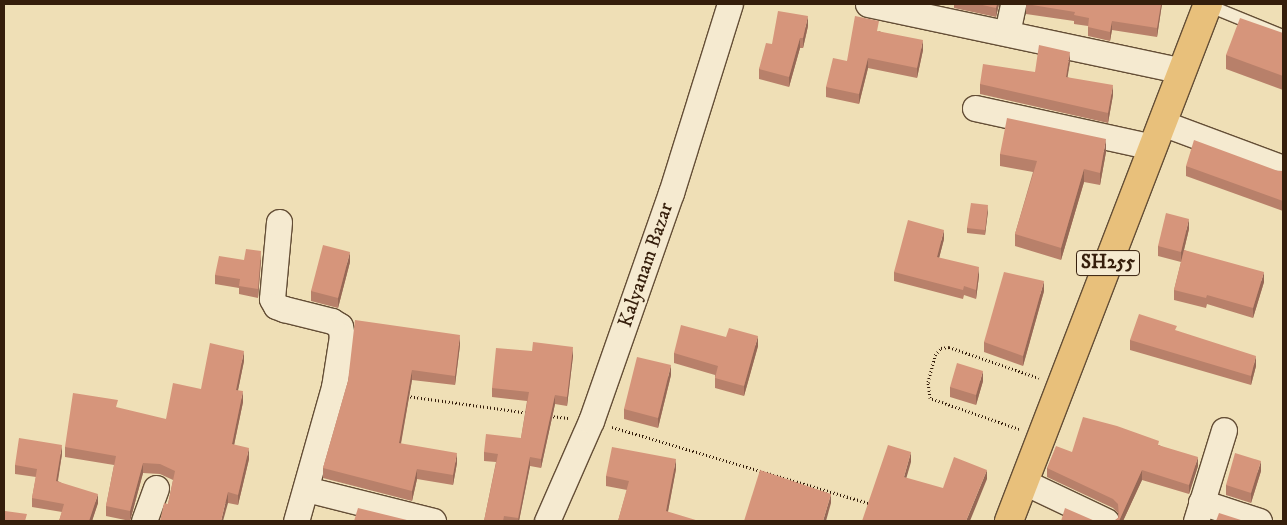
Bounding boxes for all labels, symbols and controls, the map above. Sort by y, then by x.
street label: Kalyanam Bazar [613,199,679,331]
road number: SH255 [1076,247,1140,280]

